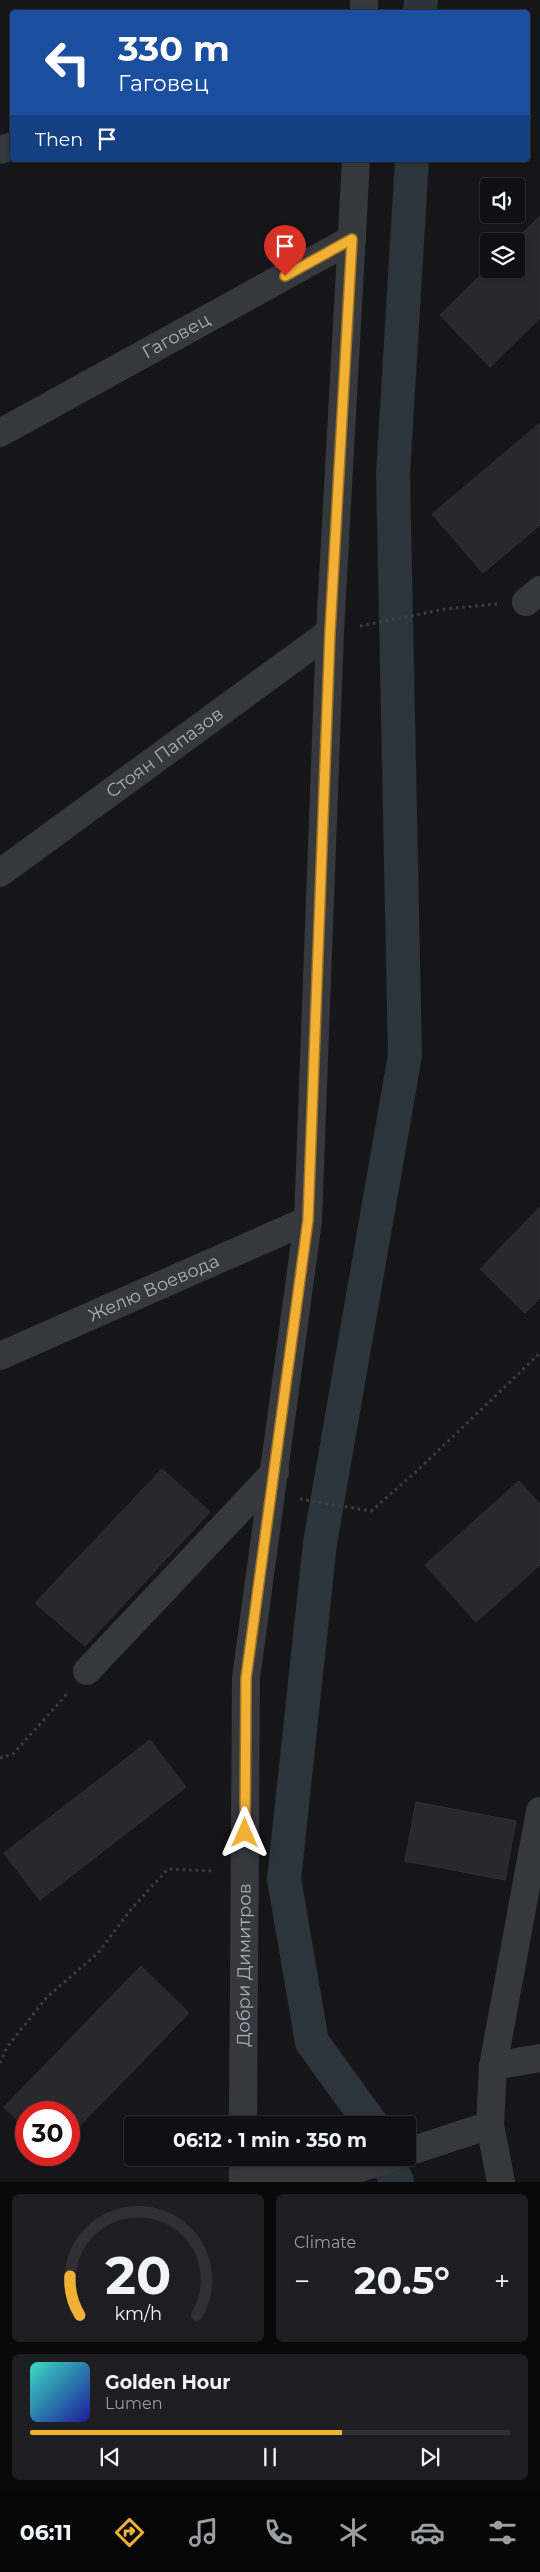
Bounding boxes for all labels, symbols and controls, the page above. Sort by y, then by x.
text: 330 m [118,27,230,70]
icon: left [35,30,100,95]
text: Гаговец [118,70,209,97]
icon: arrive [93,125,121,153]
text: Then [35,128,83,151]
map controls [480,178,525,278]
button: sound [480,178,525,223]
pin [264,225,306,276]
icon: arrive [271,232,299,260]
button: layers [480,233,525,278]
street label: Гаговец [138,308,214,364]
street label: Стоян Папазов [102,703,228,803]
street label: Желю Воевода [85,1250,223,1327]
position arrow [218,1806,270,1858]
street label: Добри Димитров [233,1883,256,2047]
speed limit sign: 30 [15,2101,80,2166]
text: 06:12 · 1 min · 350 m [173,2129,367,2152]
text: Climate [294,2233,356,2252]
text: 20 [105,2244,171,2307]
text: 20.5° [354,2257,450,2304]
text: − [294,2264,310,2298]
text: + [494,2264,510,2298]
text: km/h [114,2303,162,2324]
text: Golden Hour [105,2371,231,2394]
text: Lumen [105,2394,163,2413]
icon: previous [96,2443,124,2471]
icon: pause [256,2443,284,2471]
icon: next [416,2443,444,2471]
icon: directions [112,2515,147,2550]
icon: music [186,2515,221,2550]
icon: phone [261,2515,296,2550]
icon: climate [336,2515,371,2550]
icon: car [410,2515,445,2550]
icon: filters [485,2515,520,2550]
text: 06:11 [20,2519,72,2546]

